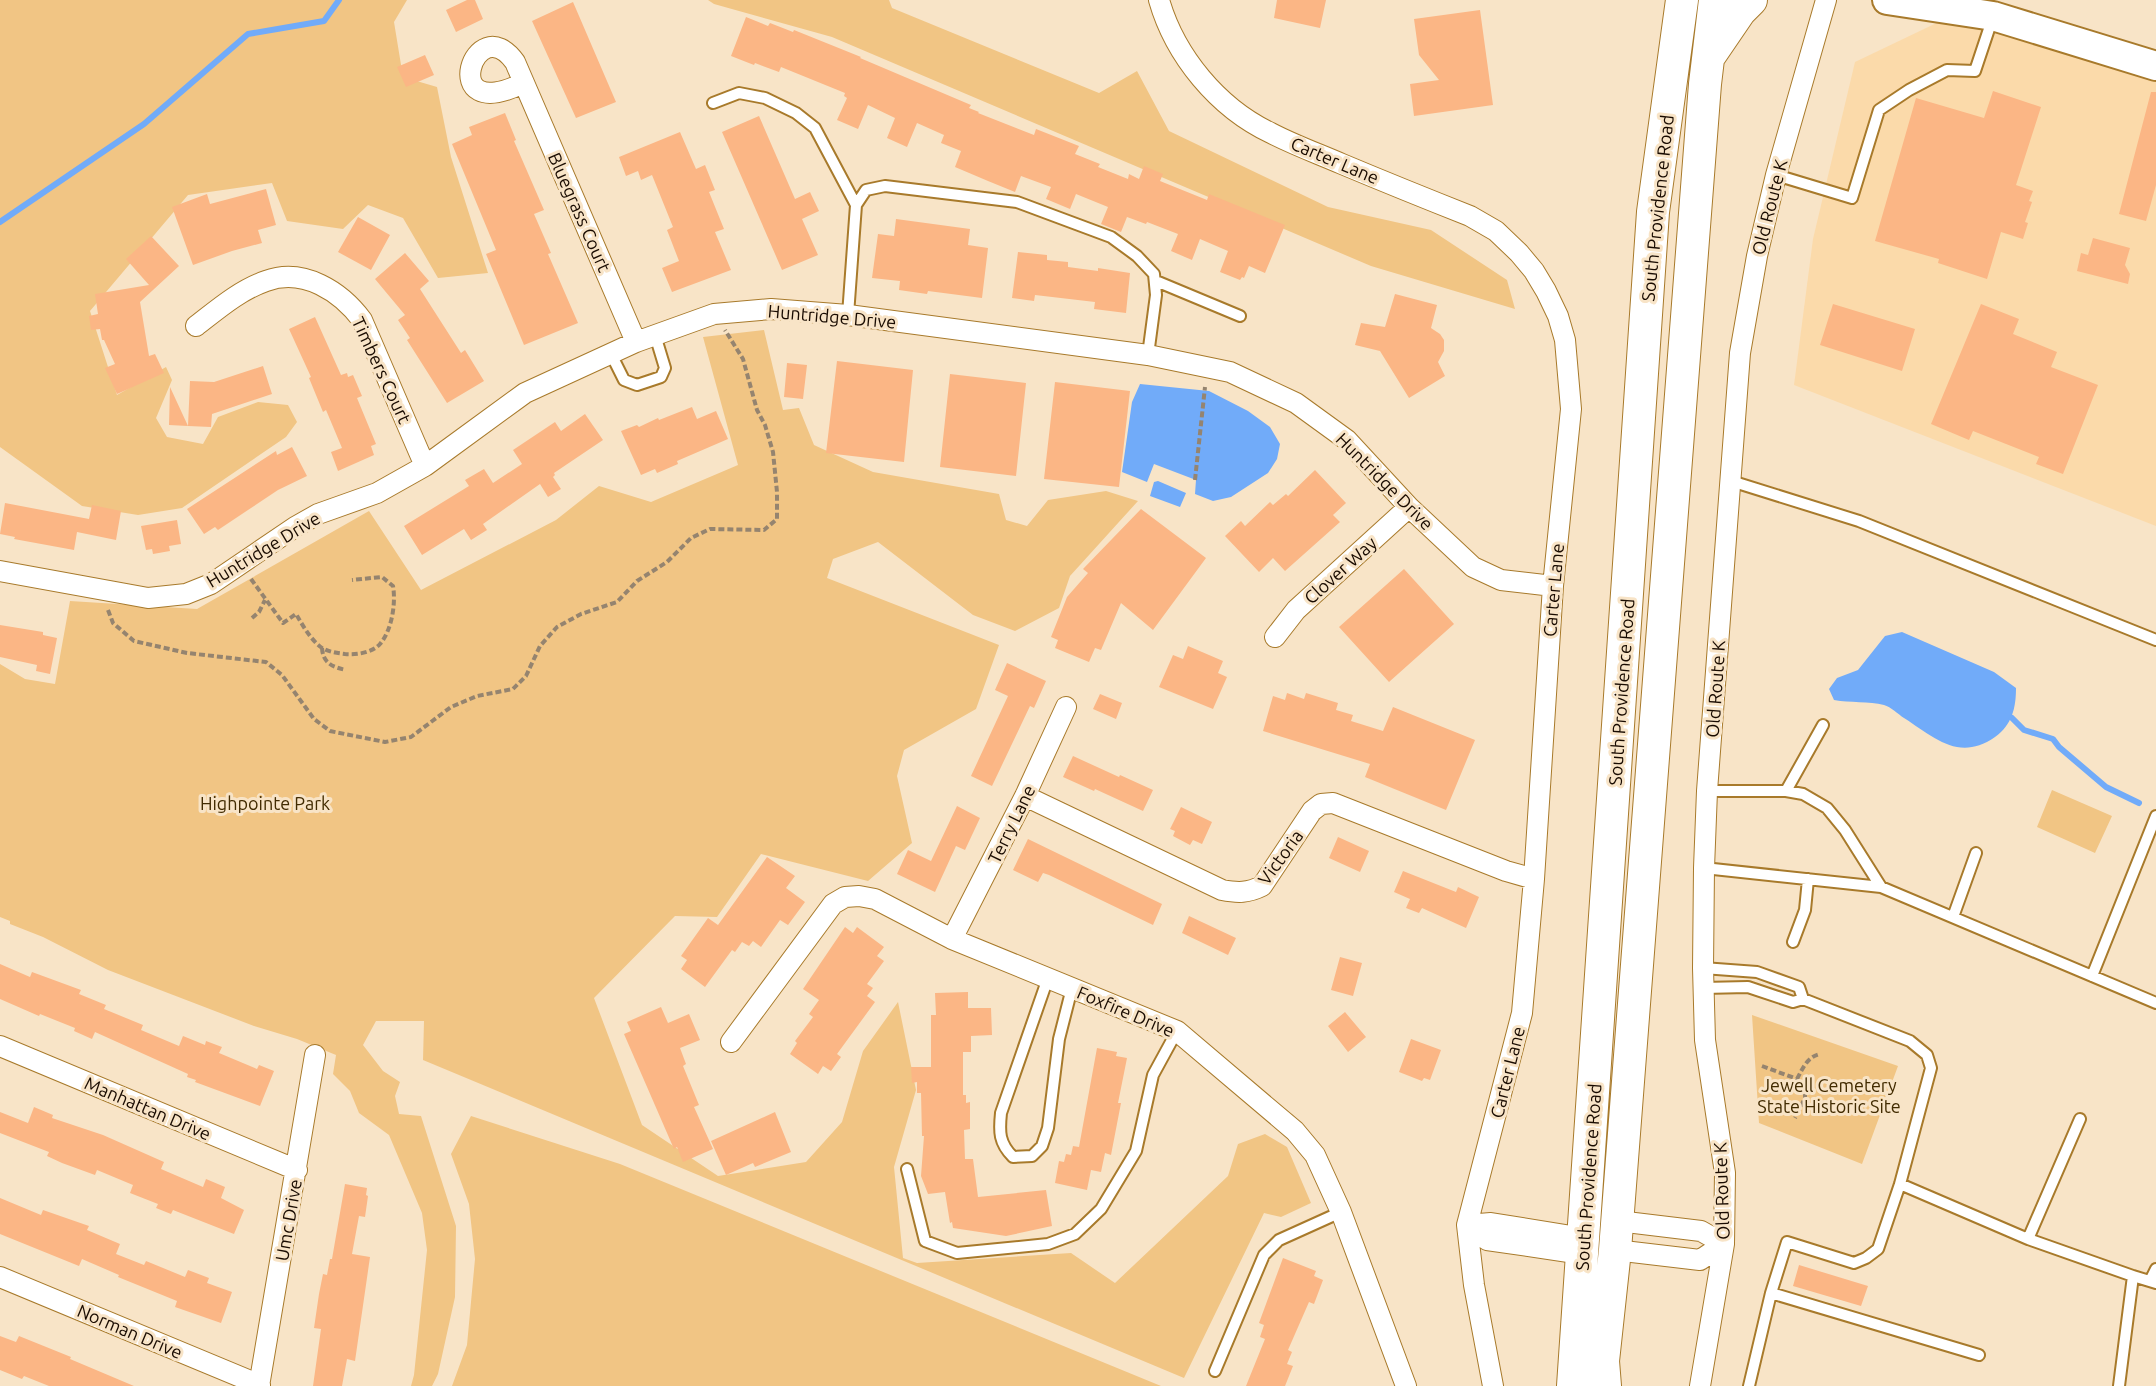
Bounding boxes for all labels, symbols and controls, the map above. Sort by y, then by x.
street label: South Providence Road [1637,114,1677,302]
street label: Carter Lane [1288,132,1382,188]
street label: Bluegrass Court [545,149,615,275]
street label: Old Route K [1748,157,1790,257]
street label: Huntridge Drive [767,300,897,332]
street label: Timbers Court [349,314,415,426]
street label: Huntridge Drive [1332,428,1438,534]
street label: Huntridge Drive [203,507,323,591]
street label: Clover Way [1300,532,1380,608]
street label: Carter Lane [1539,542,1567,638]
street label: South Providence Road [1604,598,1638,786]
street label: Old Route K [1702,640,1728,738]
street label: Terry Lane [983,782,1039,866]
park label: Highpointe Park [200,793,330,813]
street label: Victoria [1253,826,1307,888]
street label: Foxfire Drive [1074,982,1178,1040]
street label: Carter Lane [1486,1024,1528,1120]
street label: Manhattan Drive [82,1072,214,1144]
park label: Jewell Cemetery State Historic Site [1757,1075,1901,1116]
street label: South Providence Road [1571,1083,1605,1271]
street label: Old Route K [1709,1142,1733,1240]
street label: Umc Drive [271,1177,305,1263]
street label: Norman Drive [75,1300,185,1362]

